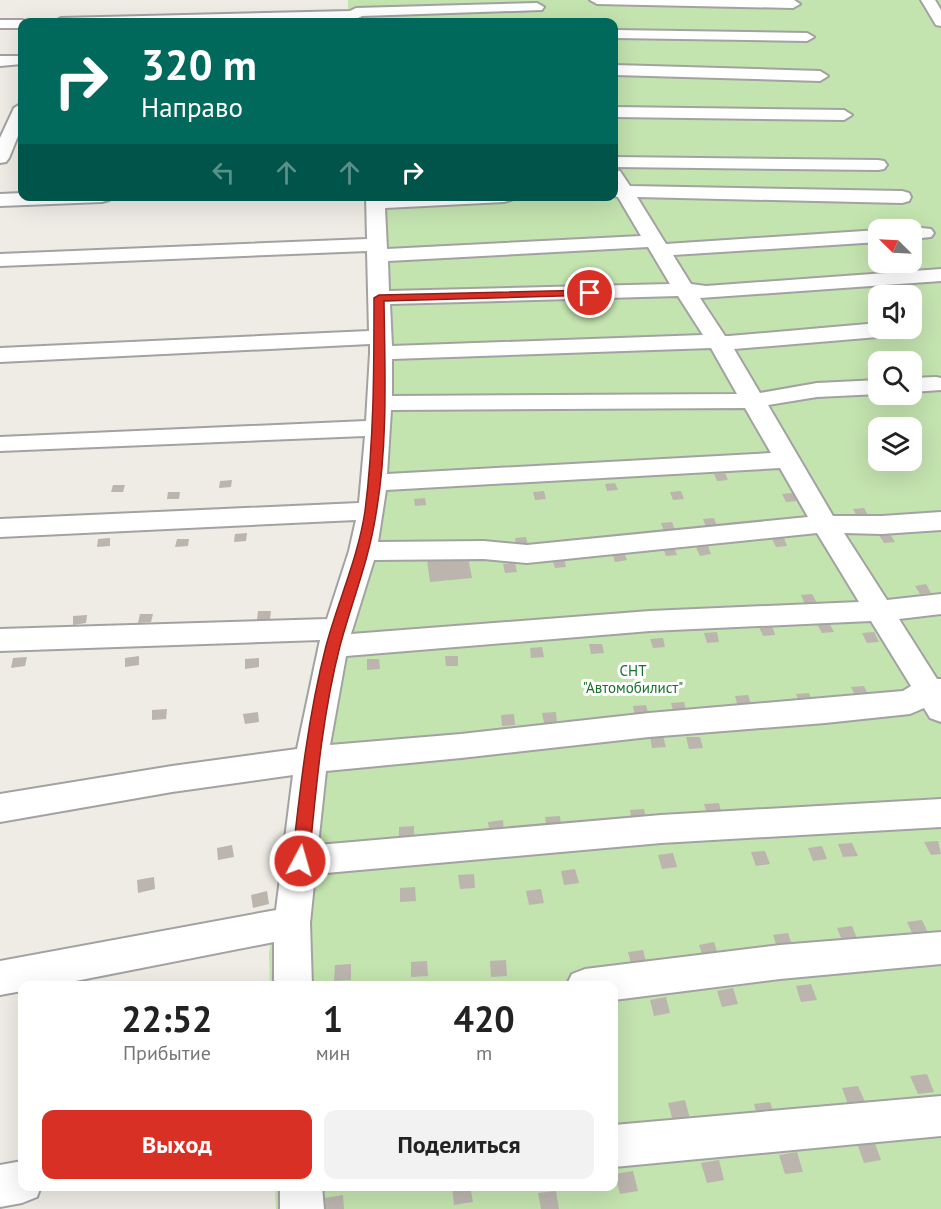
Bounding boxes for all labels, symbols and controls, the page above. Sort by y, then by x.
text: 320 m [141,37,257,92]
icon: right [42,42,120,120]
text: Направо [141,90,243,124]
icon: left [207,156,240,189]
icon: ahead [270,156,303,189]
icon: ahead [333,156,366,189]
icon: right [396,156,429,189]
north arrow [868,219,922,273]
map controls [868,219,922,471]
pin [564,267,615,318]
icon: arrive [573,276,606,309]
button: sound [868,285,922,339]
button: search [868,351,922,405]
button: layers [868,417,922,471]
park label: СНТ "Автомобилист" [583,661,683,697]
position arrow [268,829,332,893]
text: 22:52 [121,995,213,1042]
text: 1 [323,995,343,1042]
text: 420 [454,995,515,1042]
text: Прибытие [123,1040,211,1066]
text: мин [316,1040,350,1066]
text: m [476,1040,492,1066]
button: Выход [42,1110,312,1179]
button: Поделиться [324,1110,594,1179]

